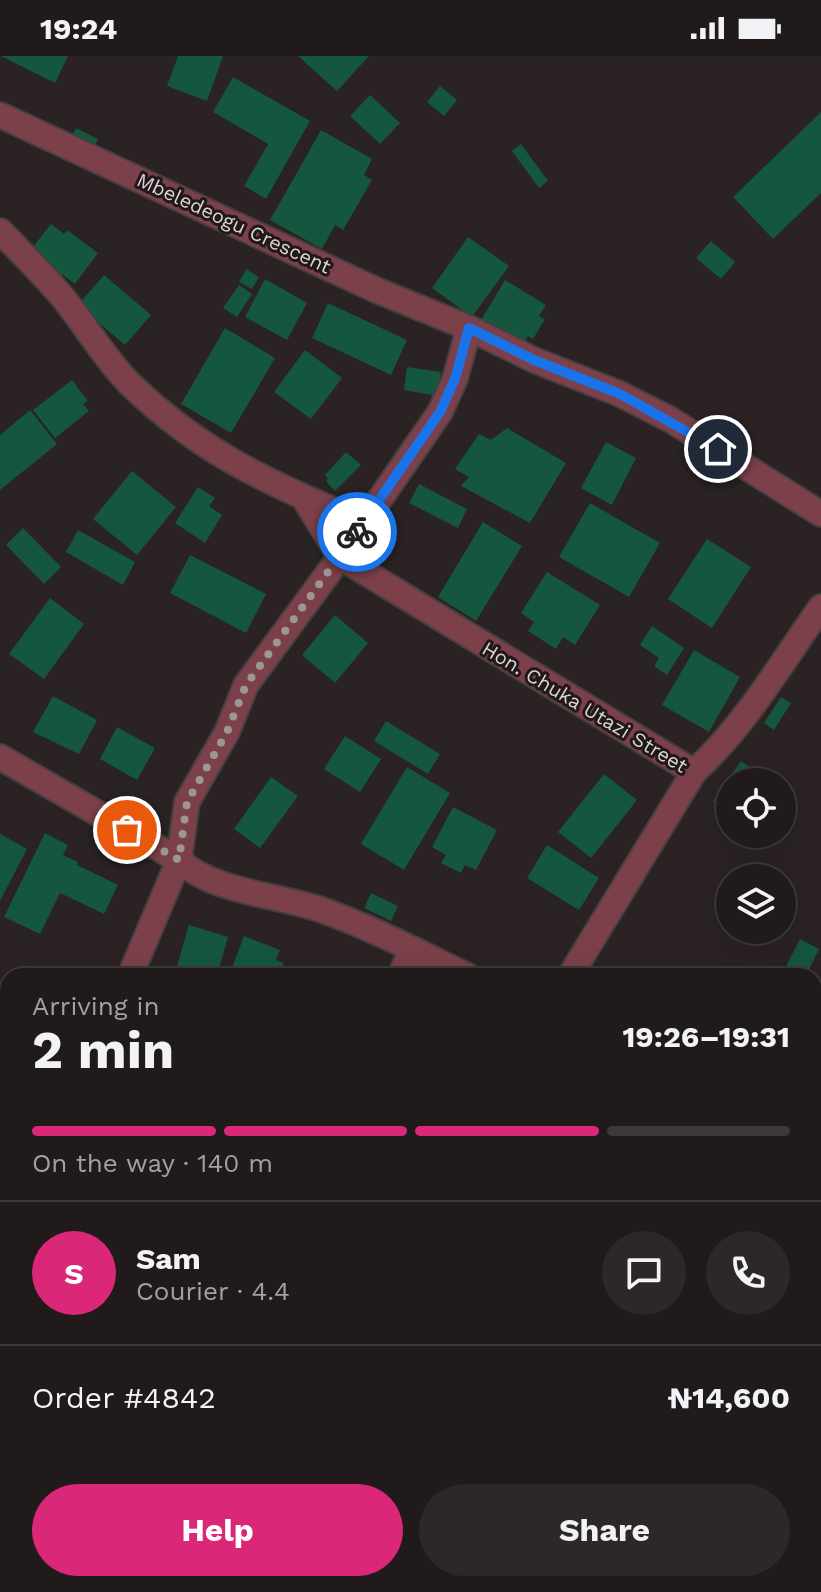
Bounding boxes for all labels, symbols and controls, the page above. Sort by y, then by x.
text: 19:24 [40,11,117,46]
street label: Mbeledeogu Crescent [133,167,336,279]
pin [684,415,752,483]
icon: home [696,427,740,471]
courier [317,492,397,572]
icon: bike [335,510,379,554]
street label: Hon. Chuka Utazi Street [478,636,693,778]
map controls [716,768,796,944]
button: locate [716,768,796,848]
pin [93,796,161,864]
icon: bag [105,808,149,852]
button: layers [716,864,796,944]
text: Arriving in [32,991,160,1021]
text: 19:26–19:31 [622,1019,790,1054]
text: 2 min [32,1020,174,1081]
text: On the way · 140 m [32,1148,273,1178]
button: chat [602,1231,686,1315]
button: phone [706,1231,790,1315]
text: Sam [136,1241,201,1276]
text: S [64,1256,84,1291]
text: Courier · 4.4 [136,1276,290,1306]
text: Order #4842 [32,1380,216,1415]
text: ₦14,600 [667,1380,790,1415]
button: Help [32,1484,403,1576]
button: Share [419,1484,790,1576]

